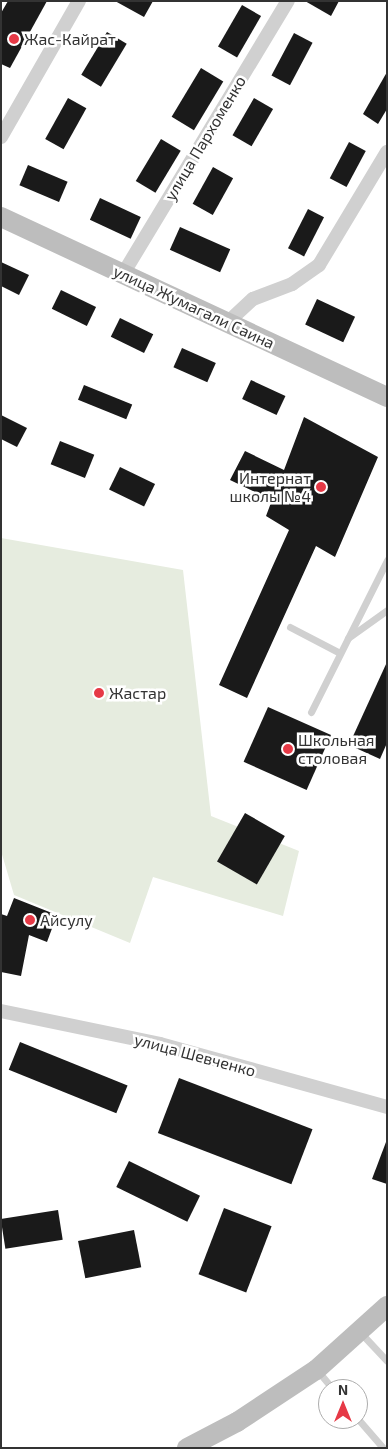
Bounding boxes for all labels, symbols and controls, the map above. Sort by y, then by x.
place label: Жас-Кайрат [24,29,116,49]
marker: Жас-Кайрат [8,33,20,45]
street label: улица Пархоменко [160,72,250,204]
street label: улица Жумагали Саина [110,261,278,353]
place label: Интернат школы №4 [230,468,311,506]
marker: Интернат школы №4 [315,481,327,493]
place label: Жастар [109,683,166,703]
marker: Жастар [93,687,105,699]
place label: Школьная столовая [298,730,374,768]
marker: Школьная столовая [282,743,294,755]
place label: Айсулу [40,910,93,930]
marker: Айсулу [24,914,36,926]
street label: улица Шевченко [132,1030,258,1080]
north arrow [318,1379,368,1429]
text: N [338,1381,348,1398]

